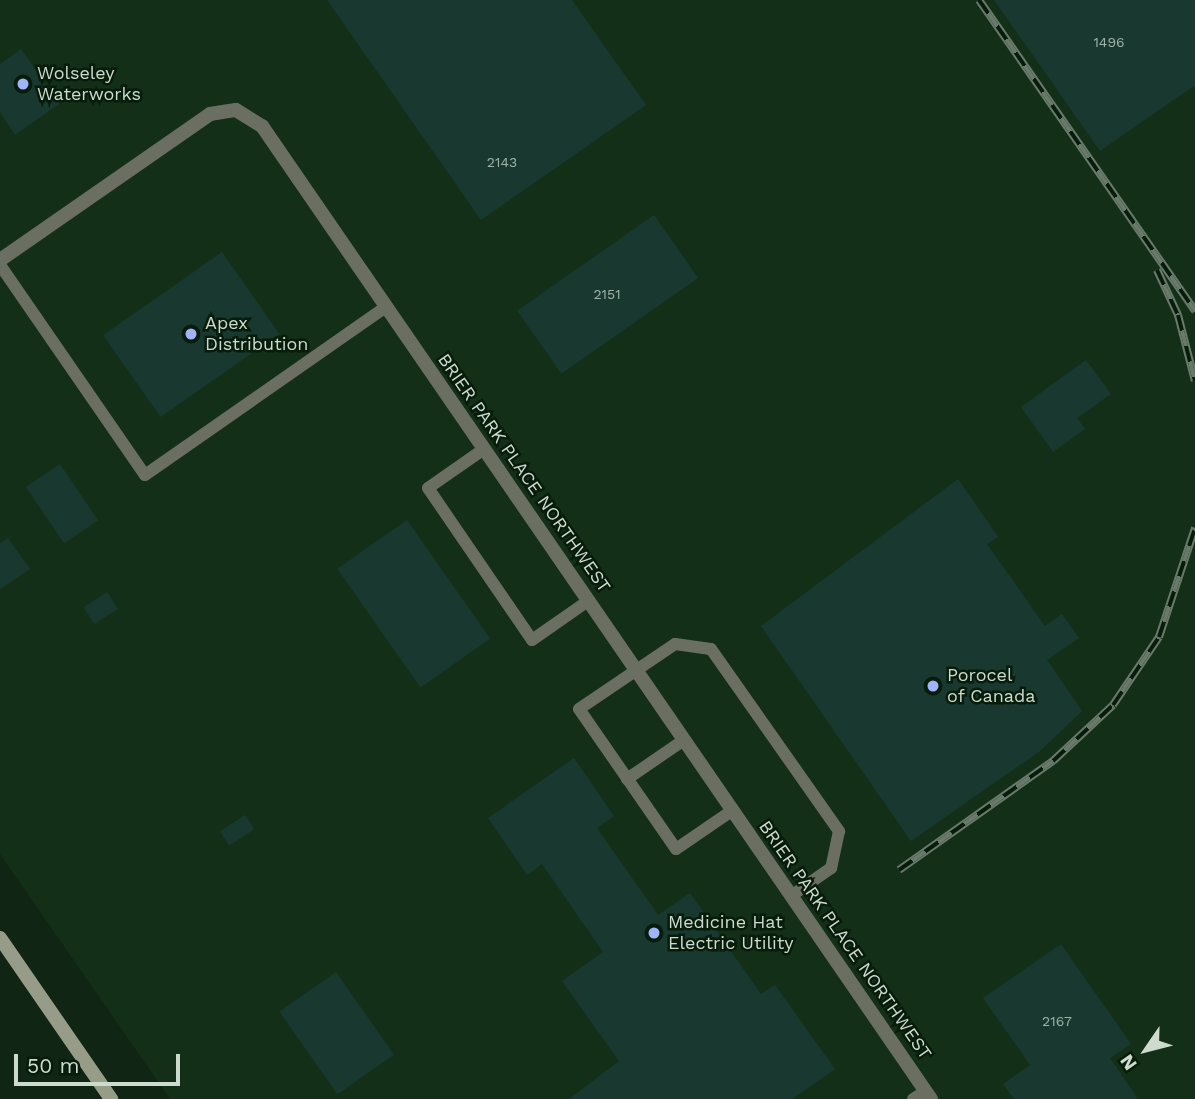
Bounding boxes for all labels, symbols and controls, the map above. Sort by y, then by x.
house number: 1496 [1093,34,1125,50]
place label: Wolseley Waterworks [37,63,141,106]
marker: Wolseley Waterworks [15,76,31,92]
house number: 2143 [487,154,517,170]
house number: 2151 [593,286,621,302]
place label: Apex Distribution [205,313,308,356]
marker: Apex Distribution [183,326,199,342]
street label: BRIER PARK PLACE NORTHWEST [433,349,615,597]
place label: Porocel of Canada [947,665,1036,708]
marker: Porocel of Canada [925,678,941,694]
street label: BRIER PARK PLACE NORTHWEST [754,816,936,1064]
place label: Medicine Hat Electric Utility [668,912,794,954]
marker: Medicine Hat Electric Utility [646,925,662,941]
house number: 2167 [1042,1013,1072,1029]
north arrow [1111,1015,1181,1085]
scale bar [18,1040,184,1084]
text: N [1115,1050,1142,1075]
text: 50 m [27,1053,79,1078]

